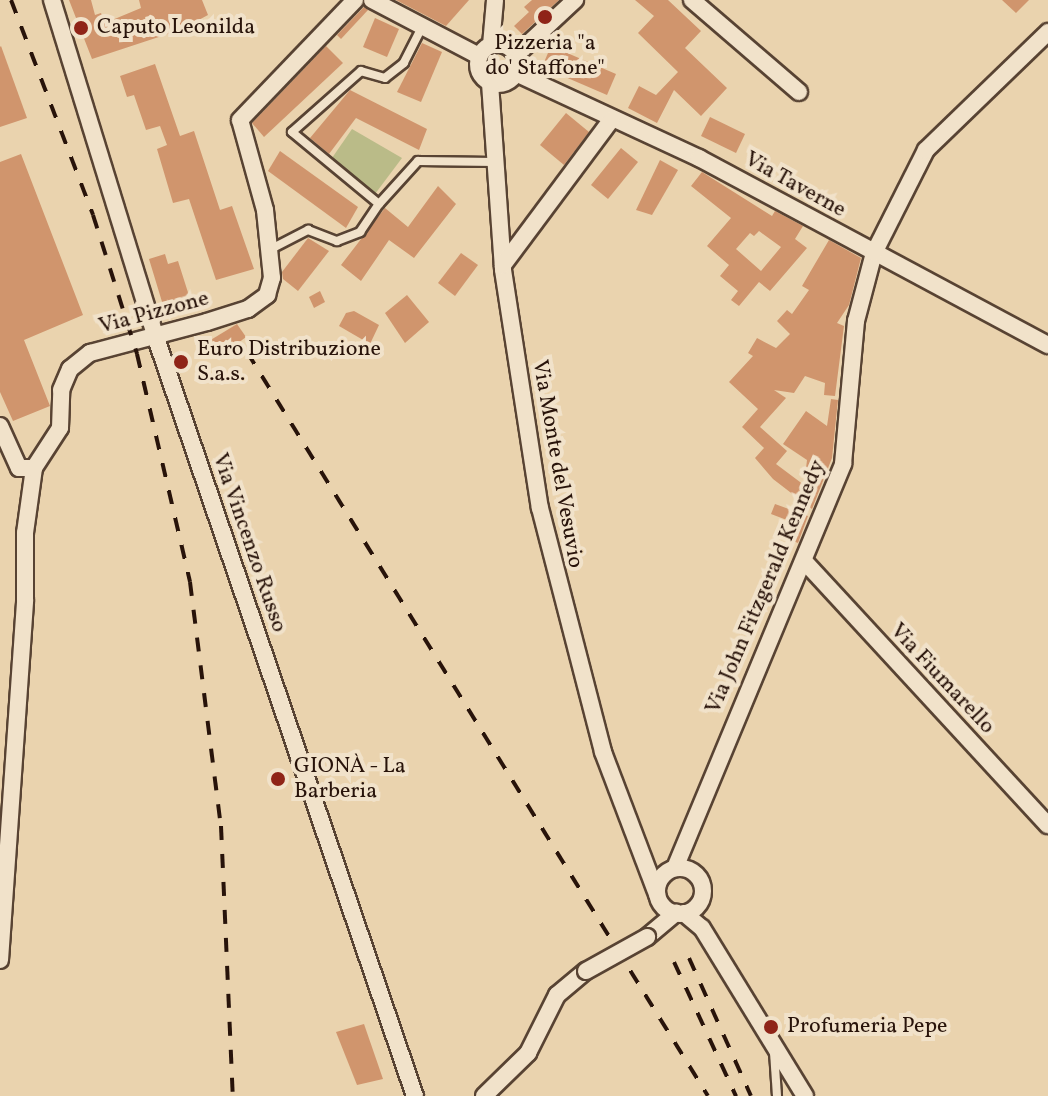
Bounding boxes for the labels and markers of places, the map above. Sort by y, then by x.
marker: Pizzeria "a do' Staffone" [536,8,554,26]
place label: Caputo Leonilda [97,15,255,41]
marker: Caputo Leonilda [72,19,90,37]
place label: Pizzeria "a do' Staffone" [485,30,605,82]
place label: Euro Distribuzione S.a.s. [197,336,381,388]
marker: Euro Distribuzione S.a.s. [172,353,190,371]
place label: GIONÀ - La Barberia [294,753,407,804]
marker: GIONÀ - La Barberia [269,770,287,788]
place label: Profumeria Pepe [787,1014,948,1040]
marker: Profumeria Pepe [762,1018,780,1036]

